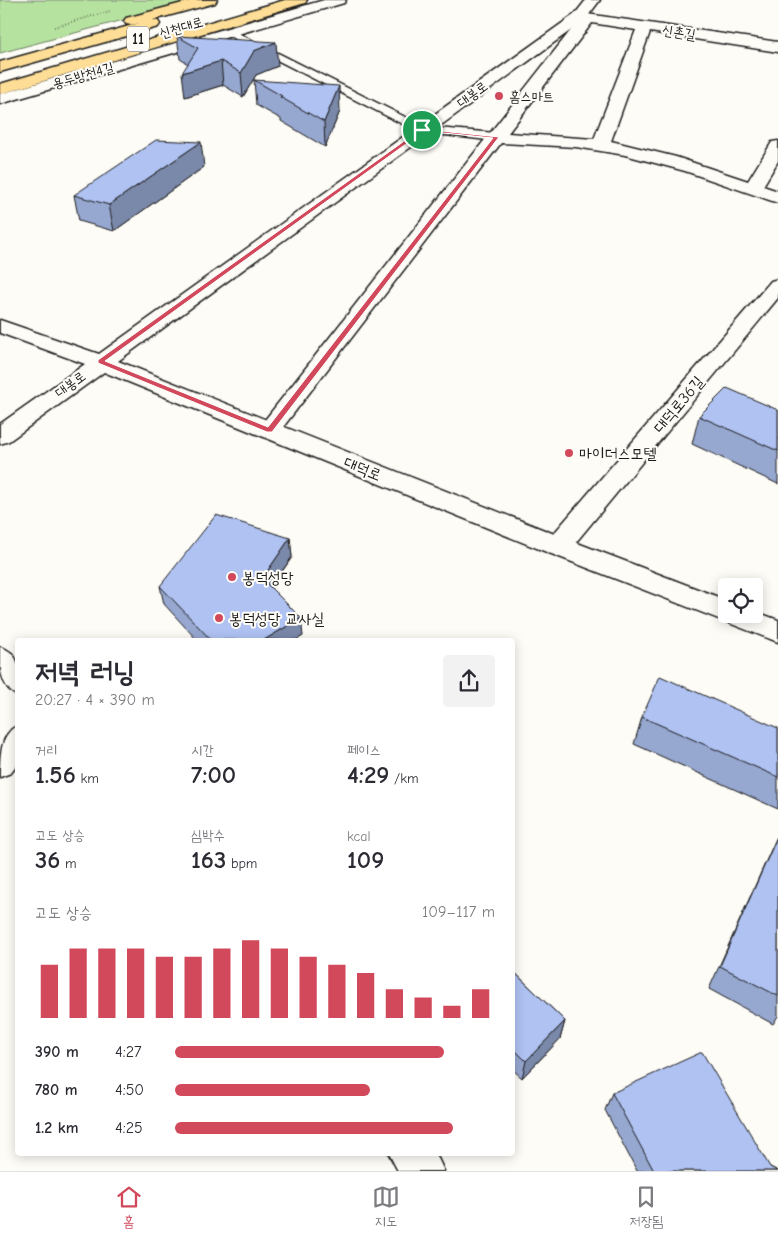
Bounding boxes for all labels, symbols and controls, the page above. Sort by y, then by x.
street label: 신천대로 [157,13,205,42]
street label: 신촌길 [661,21,698,44]
road number: 11 [127,26,149,52]
street label: 용두방천4길 [50,58,117,92]
street label: 대봉로 [454,78,491,111]
place label: 홈스마트 [509,88,554,105]
marker: 홈스마트 [493,90,505,102]
pin [401,109,443,151]
icon: arrive [408,116,436,144]
street label: 대봉로 [52,368,89,401]
street label: 대덕로36길 [650,373,708,437]
place label: 마이더스모텔 [579,445,656,463]
marker: 마이더스모텔 [563,447,575,459]
street label: 대덕로 [341,453,384,485]
place label: 봉덕성당 [242,569,294,587]
marker: 봉덕성당 [226,571,238,583]
map controls [718,578,763,623]
button: locate [718,578,763,623]
place label: 봉덕성당 교사실 [229,610,325,628]
marker: 봉덕성당 교사실 [213,612,225,624]
button: share [443,655,495,707]
text: 저녁 러닝 [35,656,135,688]
text: 20:27 · 4 × 390 m [35,691,155,709]
text: 거리 [35,742,58,759]
text: 시간 [191,742,214,759]
text: 페이스 [347,742,381,759]
text: 1.56 [35,760,76,789]
text: 7:00 [191,760,236,789]
text: 4:29 [347,760,389,789]
text: km [76,770,99,787]
text: /km [389,770,419,787]
text: 고도 상승 [35,827,85,844]
text: 심박수 [191,827,225,844]
text: kcal [347,828,371,845]
text: 36 [35,845,60,874]
text: 163 [191,845,226,874]
text: 109 [347,845,384,874]
text: m [60,855,77,872]
text: bpm [226,855,257,872]
text: 109–117 m [422,903,495,921]
text: 고도 상승 [35,904,92,922]
text: 390 m [35,1043,79,1061]
text: 4:27 [115,1043,142,1061]
text: 780 m [35,1081,78,1099]
text: 4:50 [115,1081,144,1099]
text: 1.2 km [35,1119,78,1137]
text: 4:25 [115,1119,143,1137]
tab: 홈 [115,1183,143,1231]
tab: 지도 [372,1183,400,1231]
tab: 저장됨 [629,1183,663,1231]

